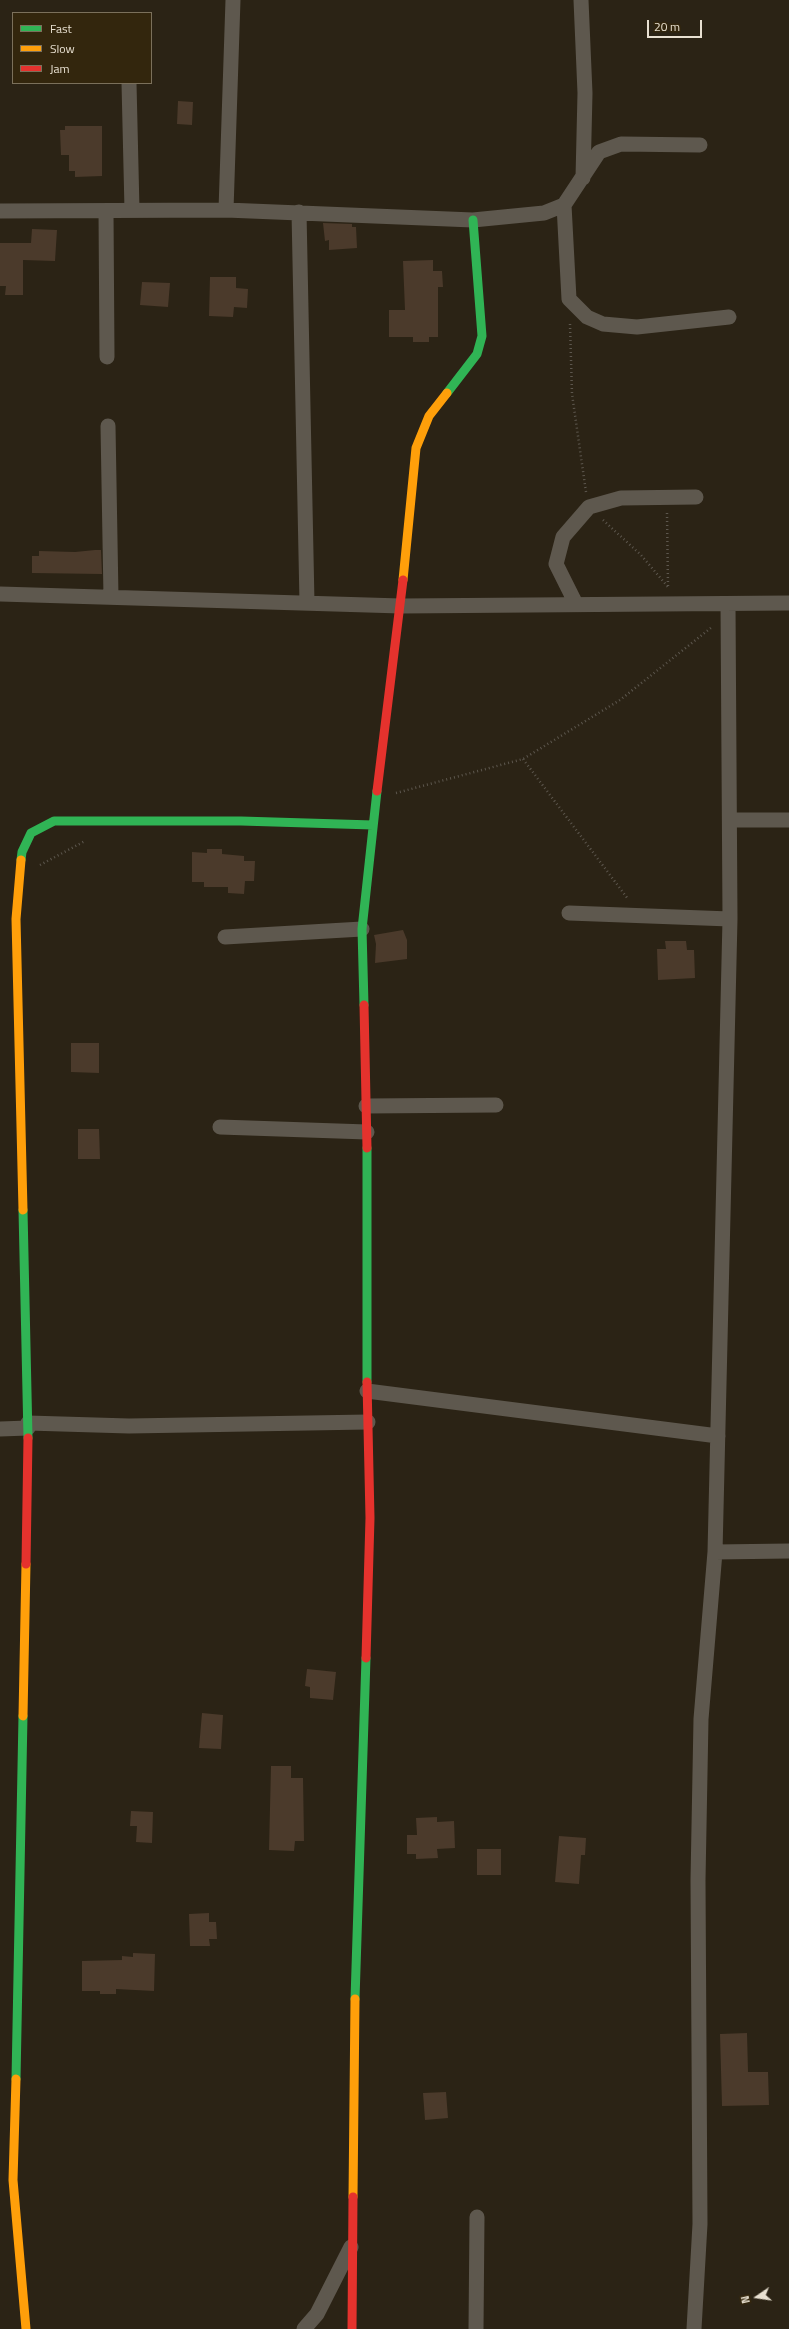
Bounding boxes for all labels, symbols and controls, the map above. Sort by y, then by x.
legend [12,12,152,84]
scale bar [649,12,704,38]
text: 20 m [654,17,680,36]
text: Fast [50,19,72,38]
text: Slow [50,39,75,58]
text: Jam [50,59,70,78]
north arrow [737,2277,777,2317]
text: N [737,2294,754,2305]

